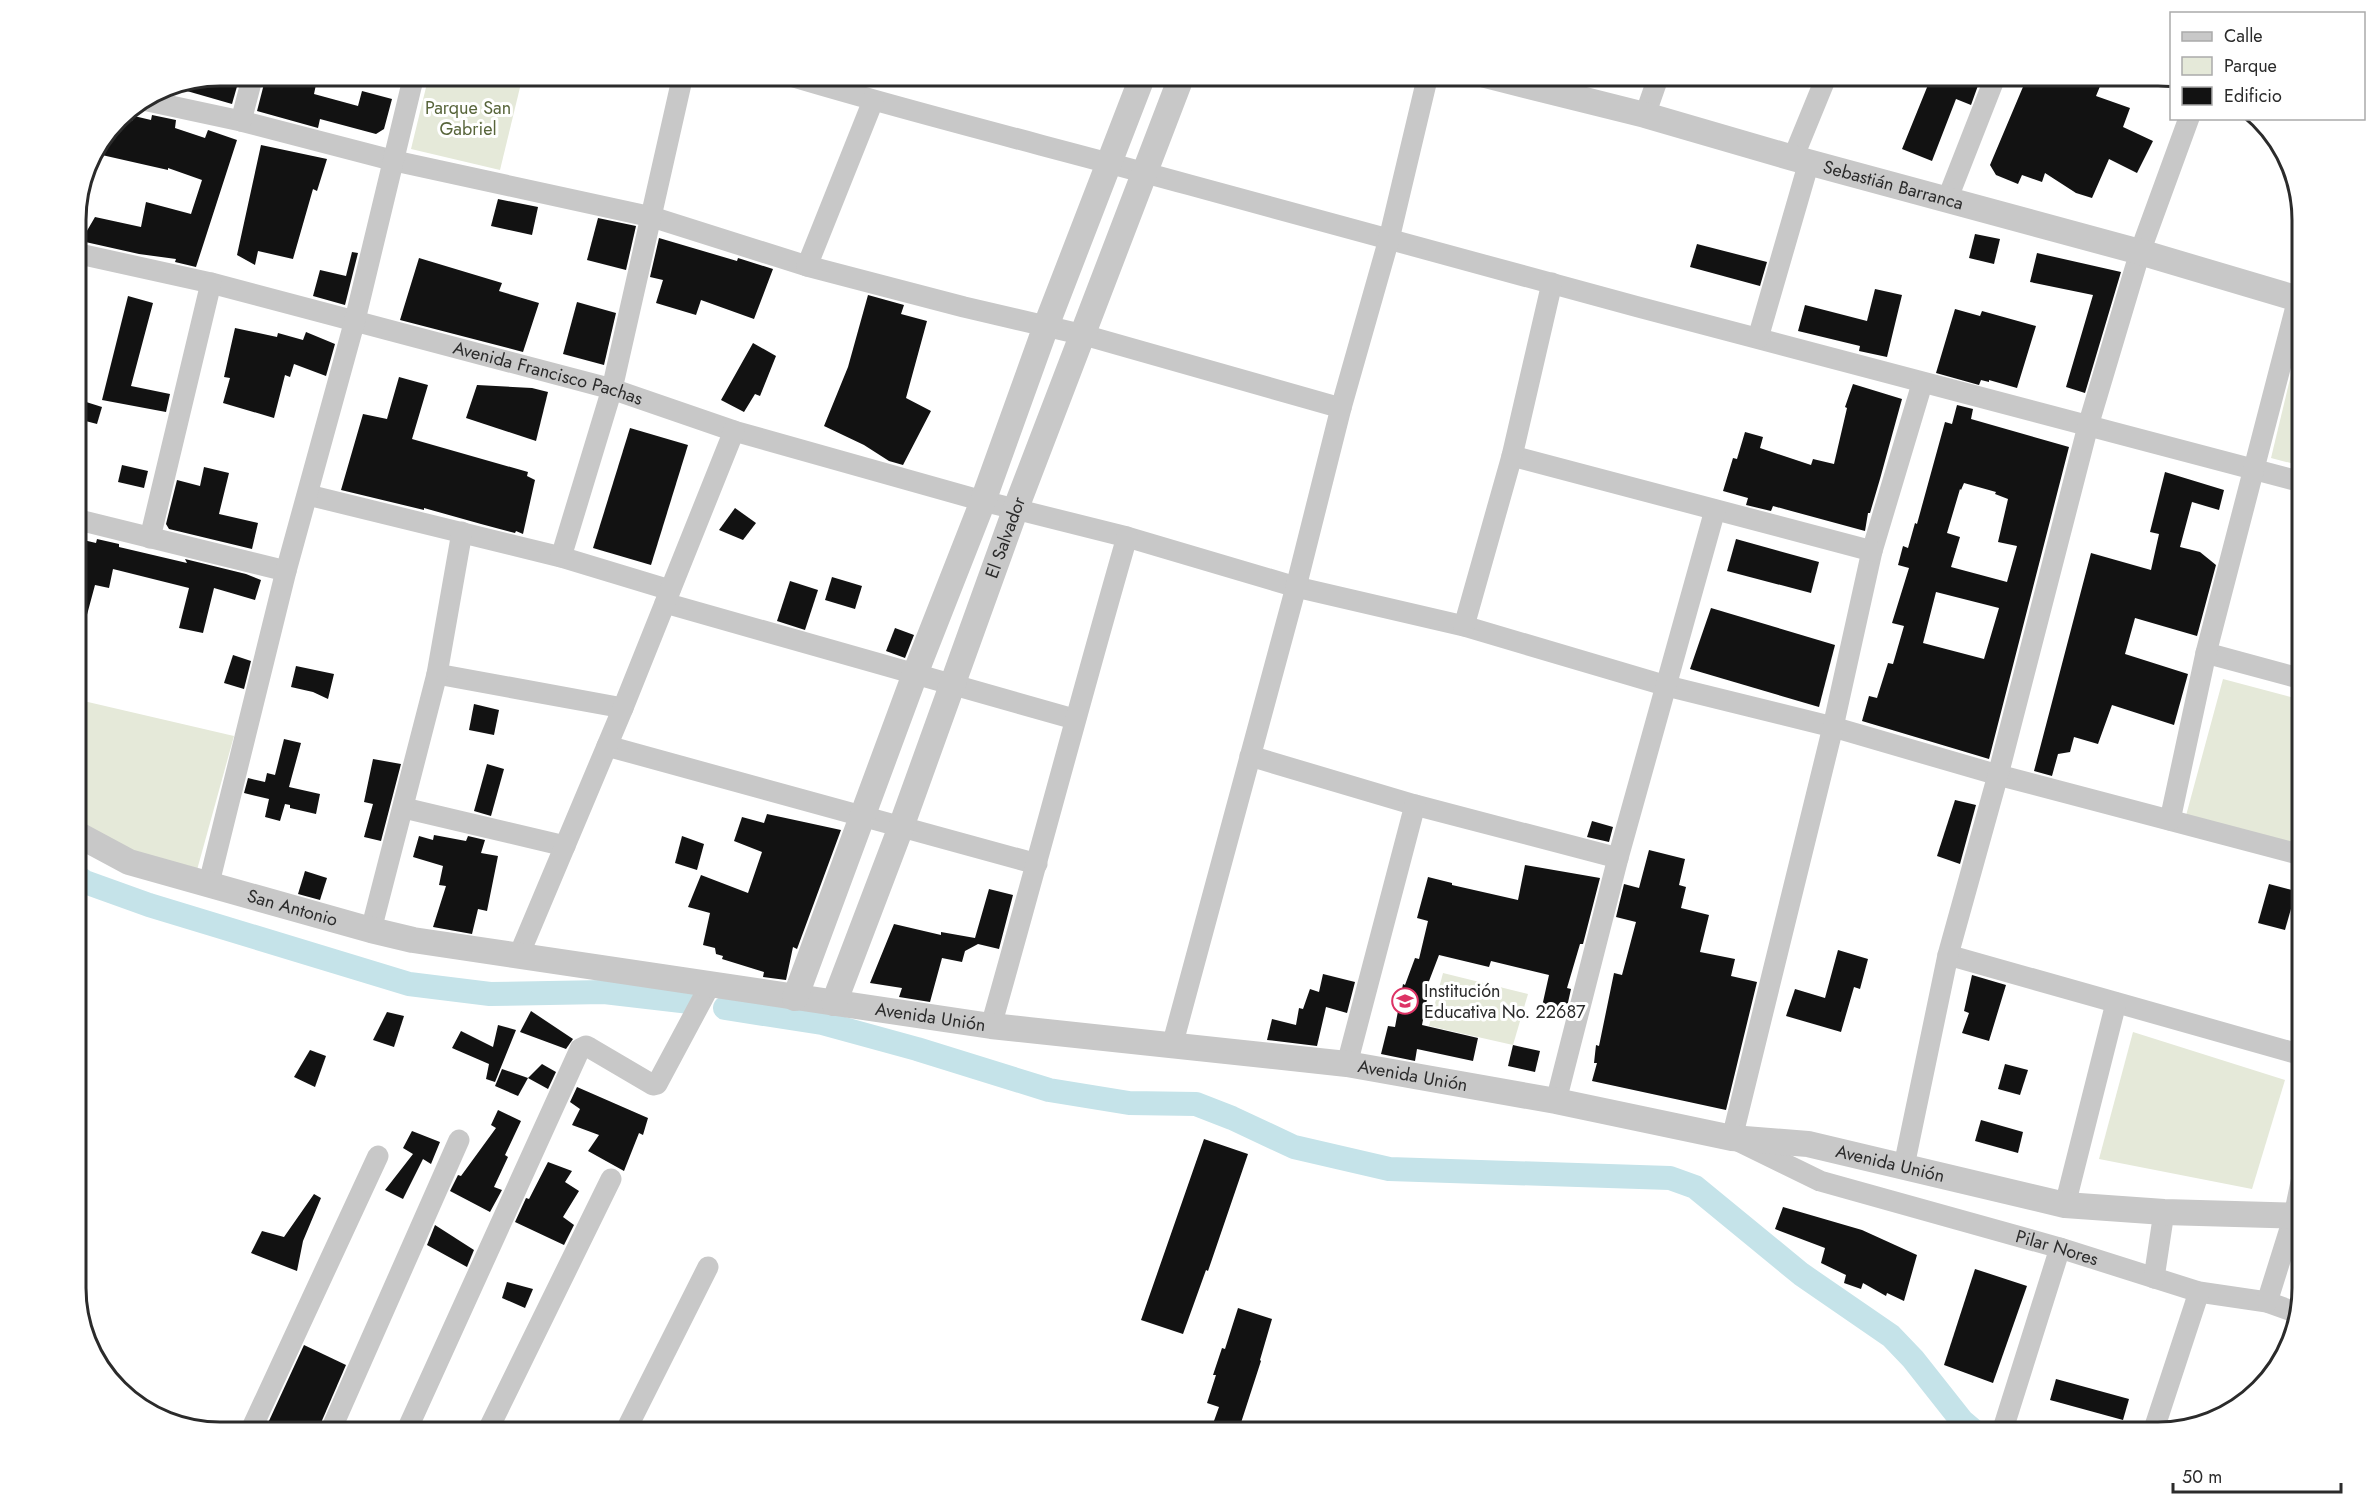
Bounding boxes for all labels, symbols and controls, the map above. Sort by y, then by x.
legend [2170,12,2365,120]
text: Calle [2224,23,2263,49]
text: Parque [2224,53,2277,79]
text: Edificio [2224,83,2282,109]
park label: Parque San Gabriel [425,95,511,142]
street label: Sebastián Barranca [1820,154,1966,217]
street label: Avenida Francisco Pachas [450,335,646,412]
street label: El Salvador [979,492,1032,582]
street label: San Antonio [244,883,341,933]
place label: Institución Educativa No. 22687 [1424,978,1586,1025]
school or university icon: Institución Educativa No. 22687 [1390,986,1420,1016]
street label: Avenida Unión [874,996,987,1038]
street label: Avenida Unión [1356,1053,1470,1098]
street label: Avenida Unión [1833,1138,1947,1189]
street label: Pilar Nores [2013,1223,2102,1272]
scale bar [2173,1456,2341,1494]
text: 50 m [2182,1464,2222,1490]

